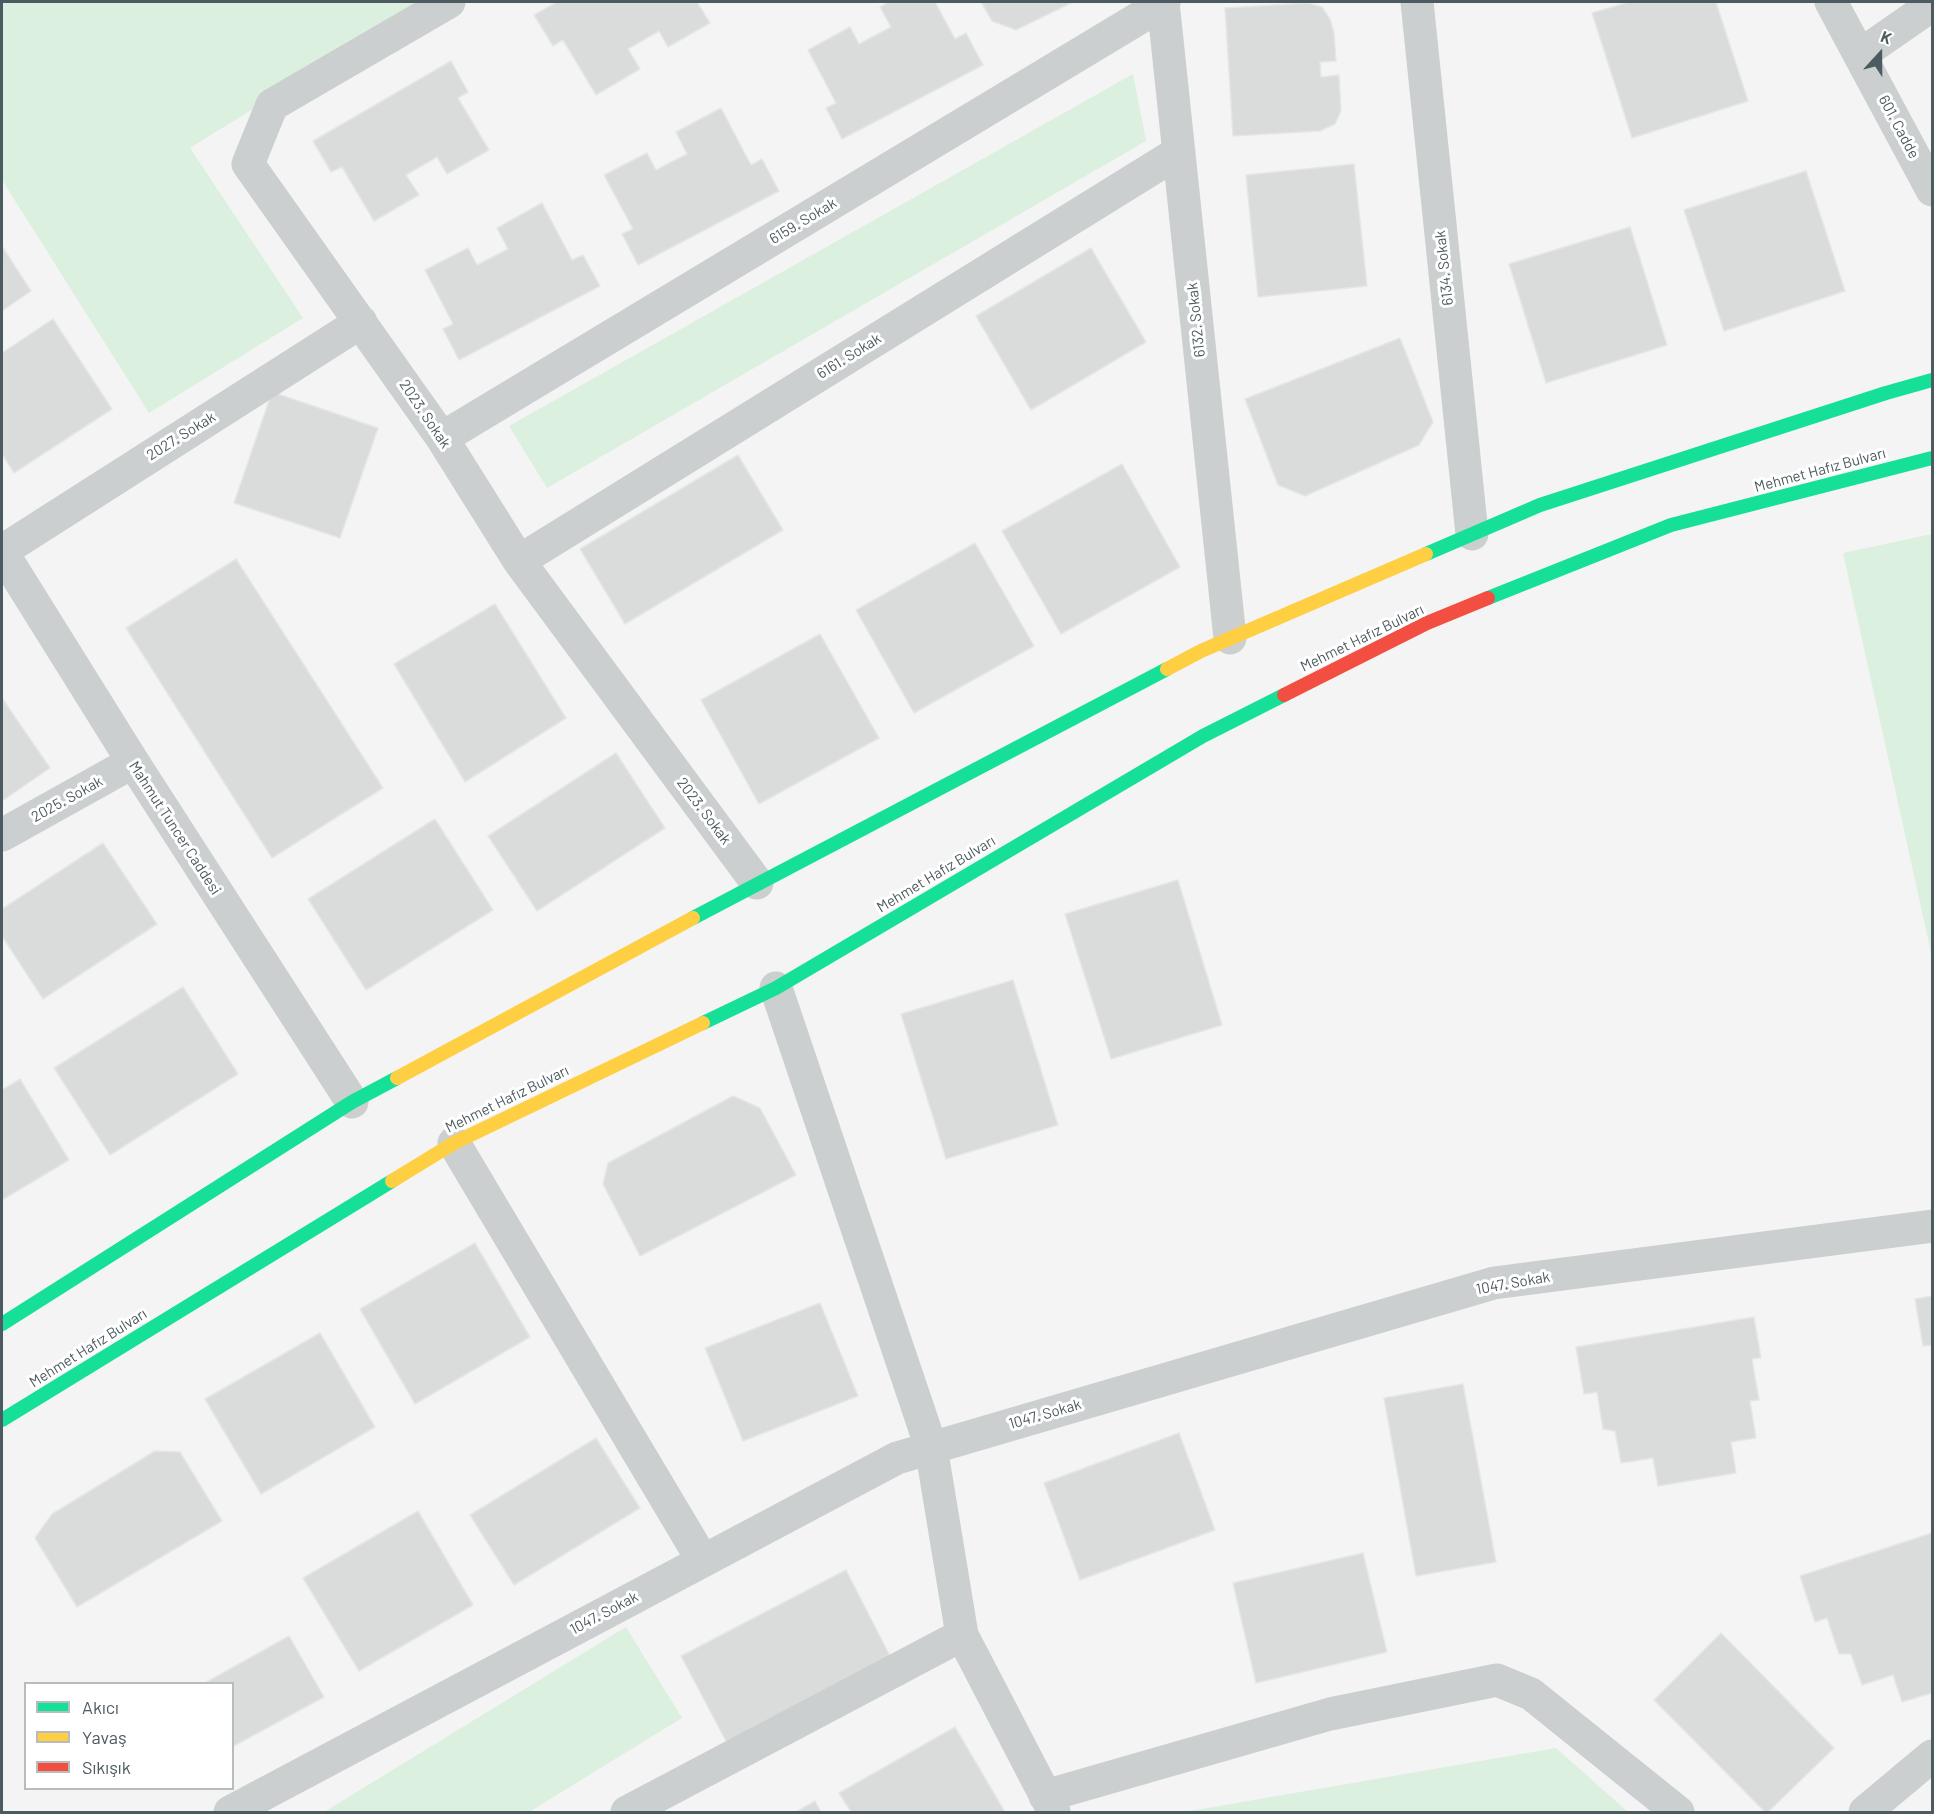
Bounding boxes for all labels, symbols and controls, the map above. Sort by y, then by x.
north arrow [1850,24,1910,84]
text: K [1879,26,1895,47]
street label: 601. Cadde [1875,92,1923,162]
street label: 6159. Sokak [766,194,840,248]
street label: 6134. Sokak [1431,230,1457,306]
street label: 6132. Sokak [1183,282,1209,358]
street label: 6161. Sokak [814,329,884,383]
street label: 2023. Sokak [395,376,455,452]
street label: 2027. Sokak [143,408,219,464]
street label: Mehmet Hafız Bulvarı [1752,444,1888,496]
street label: Mehmet Hafız Bulvarı [1297,600,1427,676]
street label: Mahmut Tuncer Caddesi [125,758,225,898]
street label: 2025. Sokak [28,772,106,826]
street label: 2023. Sokak [673,774,735,848]
street label: Mehmet Hafız Bulvarı [873,832,999,916]
street label: Mehmet Hafız Bulvarı [442,1061,572,1137]
street label: 1047. Sokak [1475,1268,1551,1298]
street label: Mehmet Hafız Bulvarı [26,1305,150,1391]
street label: 1047. Sokak [1007,1395,1083,1433]
street label: 1047. Sokak [567,1588,641,1638]
legend [24,1682,234,1790]
text: Akıcı [82,1696,119,1718]
text: Yavaş [82,1726,127,1748]
text: Sıkışık [82,1756,131,1778]

